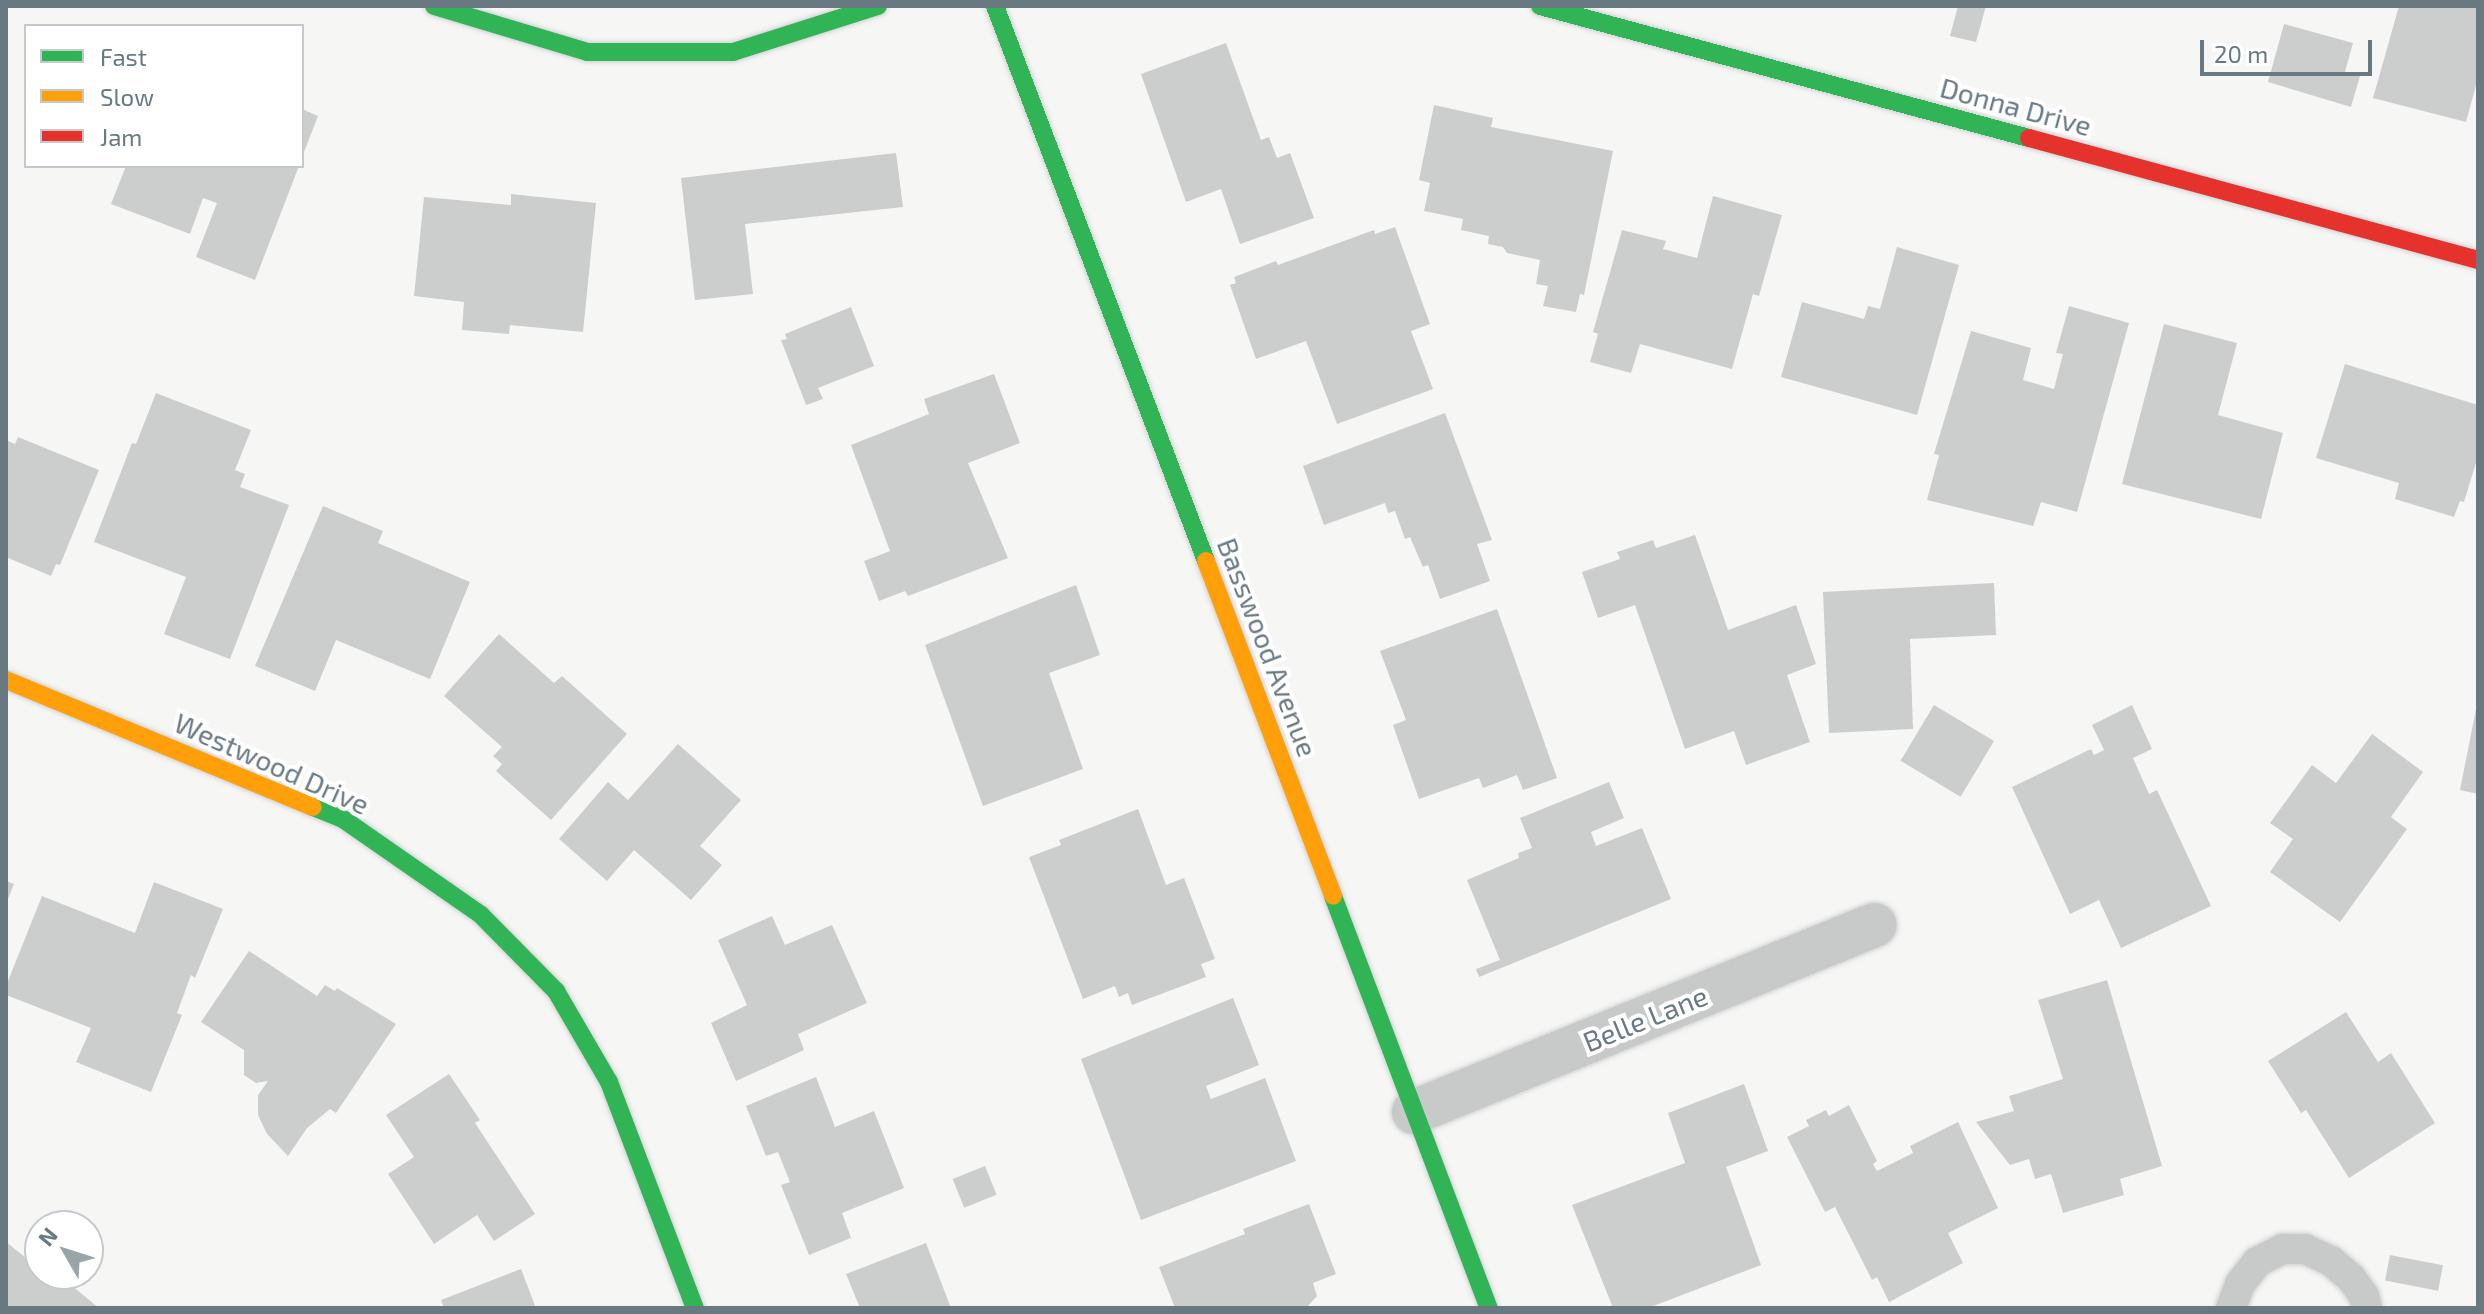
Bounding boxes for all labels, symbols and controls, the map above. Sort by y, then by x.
legend [24,24,304,168]
scale bar [2204,24,2376,74]
text: 20 m [2214,39,2268,68]
text: Fast [100,42,147,71]
street label: Donna Drive [1937,70,2095,142]
text: Slow [100,82,154,111]
text: Jam [100,122,142,151]
street label: Basswood Avenue [1211,533,1325,761]
street label: Westwood Drive [169,705,375,821]
street label: Belle Lane [1578,978,1712,1058]
north arrow [24,1210,104,1290]
text: N [32,1222,62,1251]

